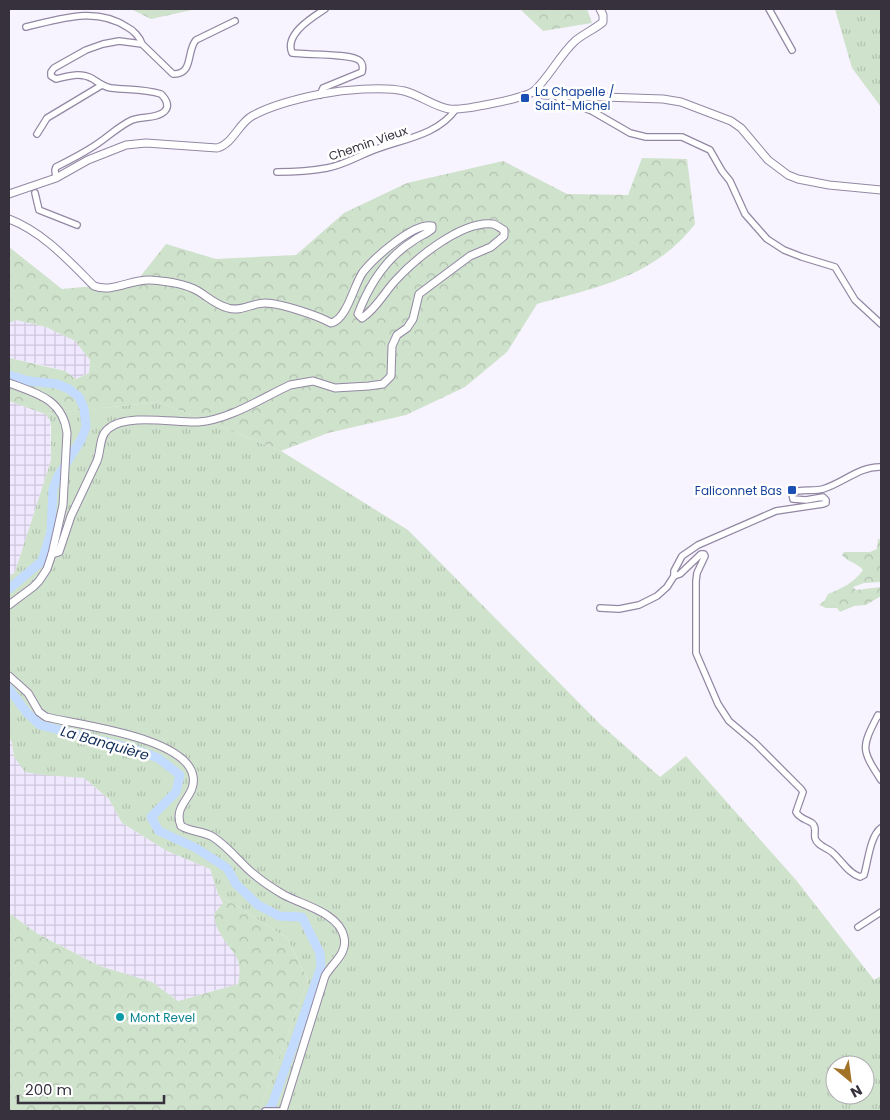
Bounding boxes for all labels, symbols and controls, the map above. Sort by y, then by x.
place label: La Chapelle / Saint-Michel [535,83,614,114]
marker: La Chapelle / Saint-Michel [519,92,531,104]
street label: Chemin Vieux [326,121,410,164]
place label: Faliconnet Bas [695,482,782,499]
marker: Faliconnet Bas [786,484,798,496]
water label: La Banquière [58,721,152,765]
place label: Mont Revel [130,1009,195,1026]
marker: Mont Revel [114,1011,126,1023]
north arrow [825,1055,875,1105]
scale bar [18,1072,164,1104]
text: 200 m [25,1079,72,1100]
text: N [847,1080,866,1103]

